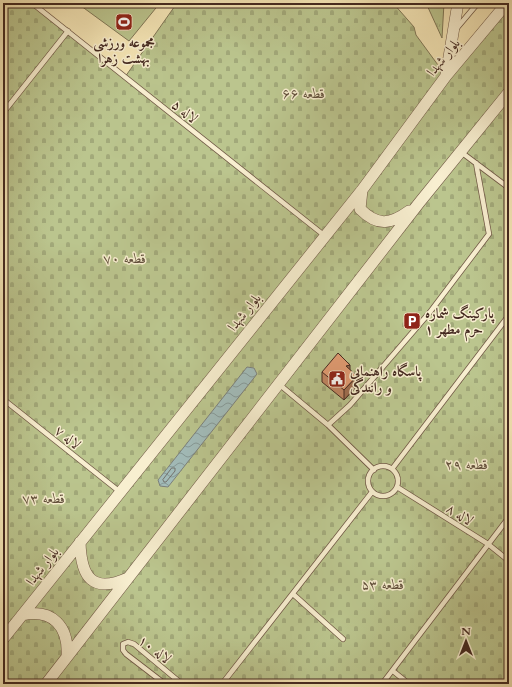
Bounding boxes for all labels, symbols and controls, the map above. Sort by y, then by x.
sports icon: مجموعه ورزشی بهشت زهرا [114,12,134,32]
place label: مجموعه ورزشی بهشت زهرا [93,33,155,68]
street label: بلوار شهدا [422,34,465,80]
park label: قطعه ۶۶ [283,84,325,103]
street label: لاله ۵ [168,95,202,128]
park label: قطعه ۷۰ [104,249,146,268]
street label: بلوار شهدا [223,289,266,335]
place label: پارکینگ شماره ۱ حرم مطهر [425,304,495,342]
parking icon: پارکینگ شماره ۱ حرم مطهر [402,311,422,331]
place label: پاسگاه راهنمایی و رانندگی [349,362,422,397]
public building icon: پاسگاه راهنمایی و رانندگی [327,369,347,389]
street label: لاله ۷ [51,421,85,454]
park label: قطعه ۲۹ [446,455,488,474]
park label: قطعه ۷۳ [23,489,65,508]
street label: لاله ۸ [443,499,477,530]
street label: بلوار شهدا [21,543,64,589]
park label: قطعه ۵۳ [362,575,404,594]
north arrow [446,621,486,661]
text: N [461,624,471,639]
street label: لاله ۱۰ [134,631,175,668]

